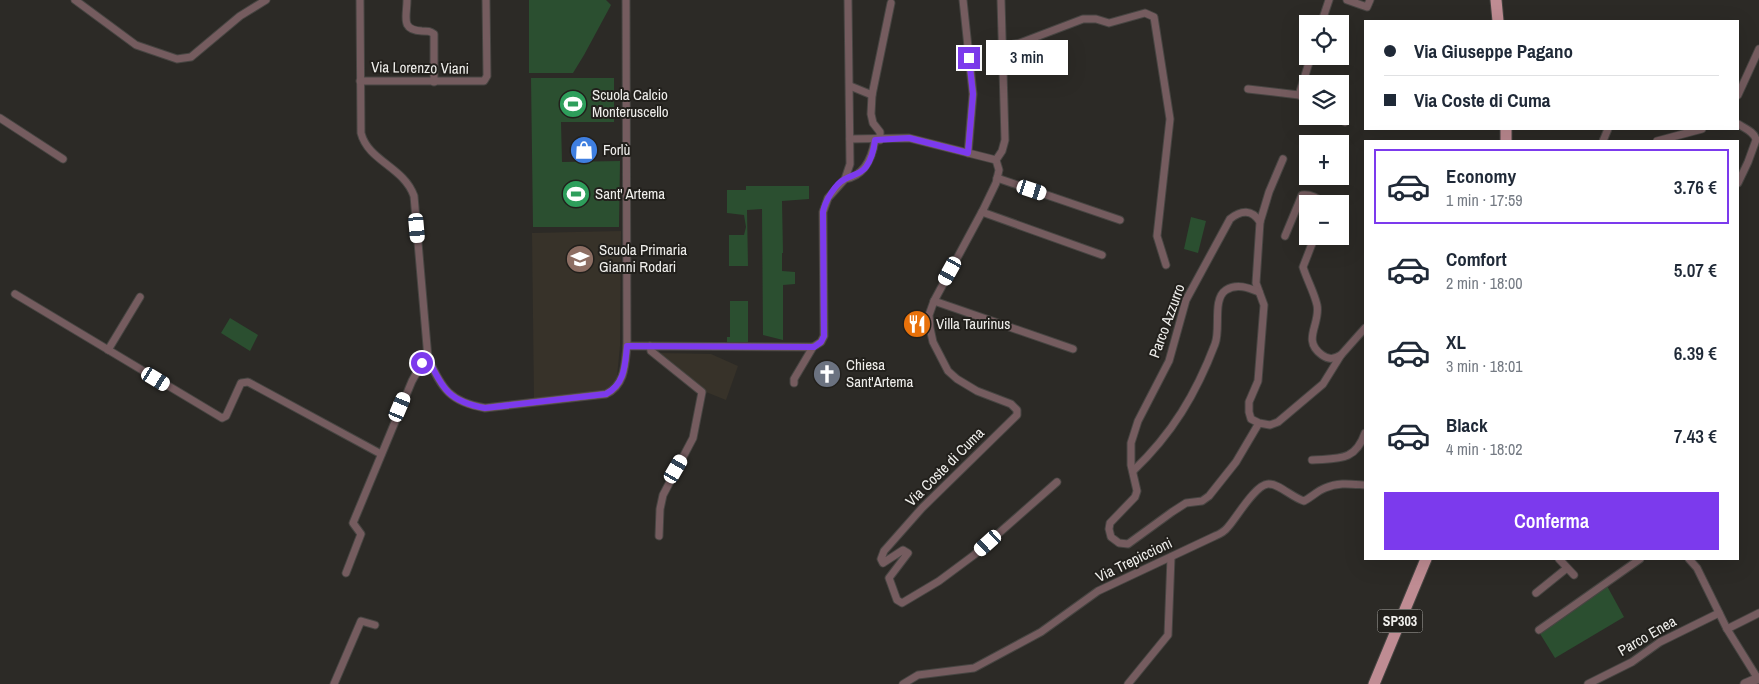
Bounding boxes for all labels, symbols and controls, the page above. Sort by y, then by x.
map controls [1299,15,1349,245]
button: locate [1299,15,1349,65]
text: Via Giuseppe Pagano [1414,38,1573,64]
callout: 3 min [986,40,1069,76]
text: 3 min [1010,46,1044,68]
route end [958,47,980,69]
street label: Via Lorenzo Viani [371,56,469,79]
button: layers [1299,75,1349,125]
place label: Scuola Calcio Monteruscello [592,84,669,122]
text: Via Coste di Cuma [1414,87,1551,113]
sports icon: Scuola Calcio Monteruscello [558,89,588,119]
shop icon: Forlù [569,135,599,165]
button: + [1299,135,1349,185]
place label: Forlù [603,139,630,160]
text: Economy [1446,163,1516,189]
icon: car [1386,164,1431,209]
text: 3.76 € [1674,174,1717,200]
car [1015,178,1048,202]
sports icon: Sant' Artema [561,179,591,209]
place label: Sant' Artema [595,183,665,204]
text: 1 min · 17:59 [1446,189,1523,211]
button: − [1299,195,1349,245]
car [408,212,425,244]
place label: Scuola Primaria Gianni Rodari [599,239,687,277]
school or university icon: Scuola Primaria Gianni Rodari [565,244,595,274]
text: Comfort [1446,246,1507,272]
icon: car [1386,247,1431,292]
car [936,254,963,288]
text: 5.07 € [1674,257,1717,283]
text: 2 min · 18:00 [1446,272,1523,294]
street label: Parco Azzurro [1143,281,1190,361]
restaurant icon: Villa Taurinus [902,309,932,339]
place label: Villa Taurinus [936,313,1010,334]
text: XL [1446,329,1466,355]
icon: car [1386,330,1431,375]
text: 6.39 € [1674,340,1717,366]
route start [411,352,433,374]
place label: Chiesa Sant'Artema [846,354,913,392]
text: 3 min · 18:01 [1446,355,1523,377]
church icon: Chiesa Sant'Artema [812,359,842,389]
car [139,365,172,393]
car [387,390,412,424]
text: Black [1446,412,1488,438]
icon: car [1386,413,1431,458]
street label: Via Coste di Cuma [901,422,989,511]
text: 7.43 € [1674,423,1717,449]
text: 4 min · 18:02 [1446,438,1523,460]
car [662,452,689,486]
button: Conferma [1384,492,1719,550]
car [971,527,1004,559]
street label: Via Trepiccioni [1092,532,1175,587]
road number: SP303 [1378,610,1422,632]
street label: Parco Enea [1614,610,1680,661]

